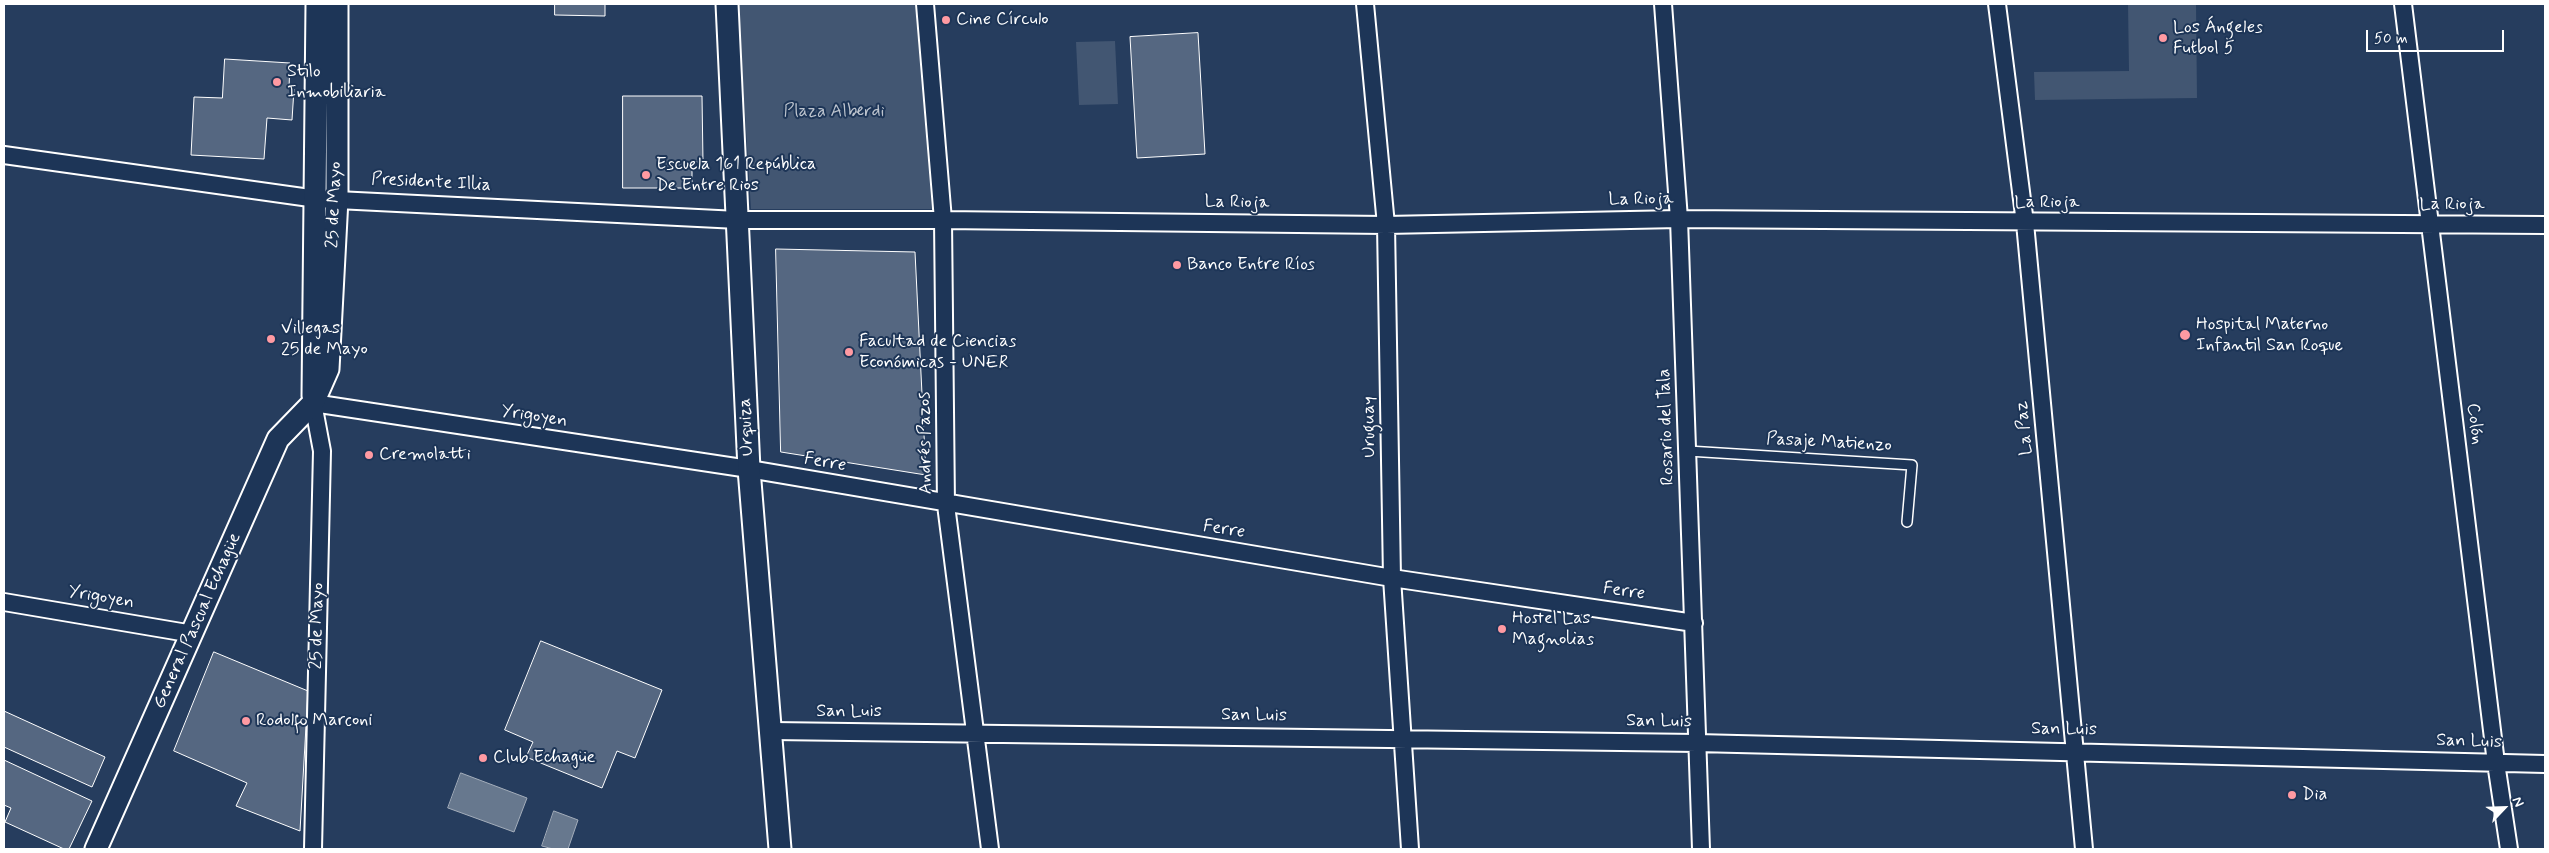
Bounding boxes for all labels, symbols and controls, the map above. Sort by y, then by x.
place label: Cine Círculo [956,9,1049,31]
marker: Cine Círculo [940,14,952,26]
place label: Los Ángeles Futbol 5 [2173,17,2263,59]
scale bar [2369,20,2506,52]
text: 50 m [2374,29,2408,49]
marker: Los Ángeles Futbol 5 [2157,32,2169,44]
place label: Stilo Inmobiliaria [287,61,385,104]
marker: Stilo Inmobiliaria [271,76,283,88]
park label: Plaza Alberdi [783,101,885,123]
place label: Escuela 161 República De Entre Rios [656,154,816,196]
street label: 25 de Mayo [323,161,347,249]
street label: Presidente Illia [371,169,491,197]
marker: Escuela 161 República De Entre Rios [640,169,652,181]
street label: La Rioja [1608,189,1674,211]
street label: La Rioja [1204,192,1270,214]
street label: La Rioja [2015,192,2079,214]
street label: La Rioja [2420,194,2484,216]
place label: Banco Entre Ríos [1187,254,1315,276]
marker: Banco Entre Ríos [1171,259,1183,271]
place label: Hospital Materno Infantil San Roque [2196,314,2343,356]
place label: Villegas 25 de Mayo [281,318,368,360]
marker: Hospital Materno Infantil San Roque [2178,328,2192,342]
place label: Facultad de Ciencias Económicas - UNER [859,331,1017,374]
marker: Villegas 25 de Mayo [265,333,277,345]
marker: Facultad de Ciencias Económicas - UNER [843,346,855,358]
street label: Rosario del Tala [1654,368,1680,486]
street label: Andrés Pazos [914,391,938,495]
street label: Uruguay [1359,396,1381,458]
street label: Urquiza [735,397,759,457]
street label: La Paz [2011,400,2039,456]
street label: Yrigoyen [499,401,569,433]
street label: Colón [2461,402,2487,446]
street label: Pasaje Matienzo [1766,429,1892,457]
place label: Cremolatti [379,444,471,466]
marker: Cremolatti [363,449,375,461]
street label: Ferre [802,449,848,477]
street label: Ferre [1201,516,1247,544]
street label: General Pascual Echagüe [149,530,247,712]
street label: Ferre [1602,578,1646,606]
street label: Yrigoyen [66,582,136,614]
street label: 25 de Mayo [306,582,330,670]
place label: Hostel Las Magnolias [1512,608,1594,650]
marker: Hostel Las Magnolias [1496,623,1508,635]
street label: San Luis [816,701,882,723]
street label: San Luis [1221,705,1287,727]
place label: Rodolfo Marconi [256,710,372,732]
street label: San Luis [1626,711,1692,733]
marker: Rodolfo Marconi [240,715,252,727]
street label: San Luis [2031,719,2097,741]
street label: San Luis [2436,730,2502,754]
place label: Club Echagüe [493,747,595,769]
marker: Club Echagüe [477,752,489,764]
north arrow [2479,783,2529,833]
place label: Dia [2302,784,2327,806]
marker: Dia [2286,789,2298,801]
text: N [2508,794,2528,810]

